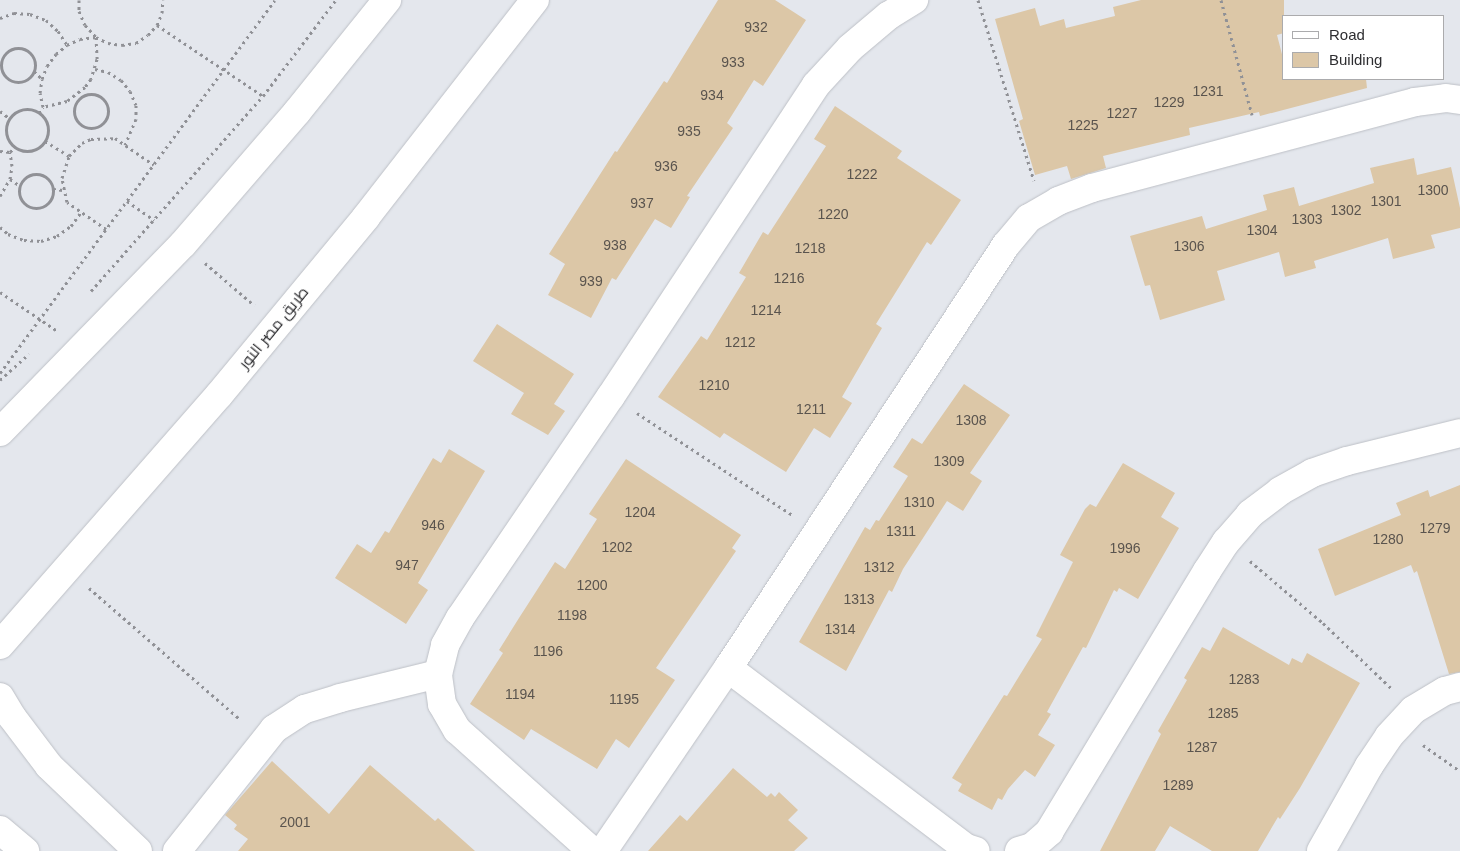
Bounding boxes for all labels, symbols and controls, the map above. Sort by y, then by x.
legend [1282,15,1445,80]
house number: 932 [744,19,768,35]
text: Road [1329,26,1365,43]
text: Building [1329,51,1382,68]
house number: 933 [721,54,745,70]
house number: 1231 [1192,83,1224,99]
house number: 934 [700,87,724,103]
house number: 1229 [1153,94,1185,110]
house number: 1227 [1106,105,1138,121]
house number: 1225 [1067,117,1099,133]
house number: 935 [677,123,701,139]
house number: 936 [654,158,678,174]
house number: 1222 [846,166,878,182]
house number: 1300 [1417,182,1449,198]
house number: 1301 [1370,193,1402,209]
house number: 937 [630,195,654,211]
house number: 1302 [1330,202,1362,218]
house number: 1220 [817,206,849,222]
house number: 1303 [1291,211,1323,227]
house number: 1304 [1246,222,1278,238]
house number: 938 [603,237,627,253]
house number: 1306 [1173,238,1205,254]
house number: 1218 [794,240,826,256]
house number: 1216 [773,270,805,286]
house number: 939 [579,273,603,289]
street label: طريق مصر النور [235,283,313,373]
house number: 1214 [750,302,782,318]
house number: 1212 [724,334,756,350]
house number: 1210 [698,377,730,393]
house number: 1211 [796,401,826,417]
house number: 1308 [955,412,987,428]
house number: 1309 [933,453,965,469]
house number: 1310 [903,494,935,510]
house number: 1204 [624,504,656,520]
house number: 946 [421,517,445,533]
house number: 1279 [1419,520,1451,536]
house number: 1311 [886,523,916,539]
house number: 1280 [1372,531,1404,547]
house number: 1202 [601,539,633,555]
house number: 1996 [1109,540,1141,556]
house number: 947 [395,557,419,573]
house number: 1312 [863,559,895,575]
house number: 1200 [576,577,608,593]
house number: 1313 [843,591,875,607]
house number: 1198 [557,607,587,623]
house number: 1314 [824,621,856,637]
house number: 1196 [533,643,563,659]
house number: 1283 [1228,671,1260,687]
house number: 1194 [505,686,535,702]
house number: 1195 [609,691,639,707]
house number: 1285 [1207,705,1239,721]
house number: 1287 [1186,739,1218,755]
house number: 1289 [1162,777,1194,793]
house number: 2001 [279,814,311,830]

